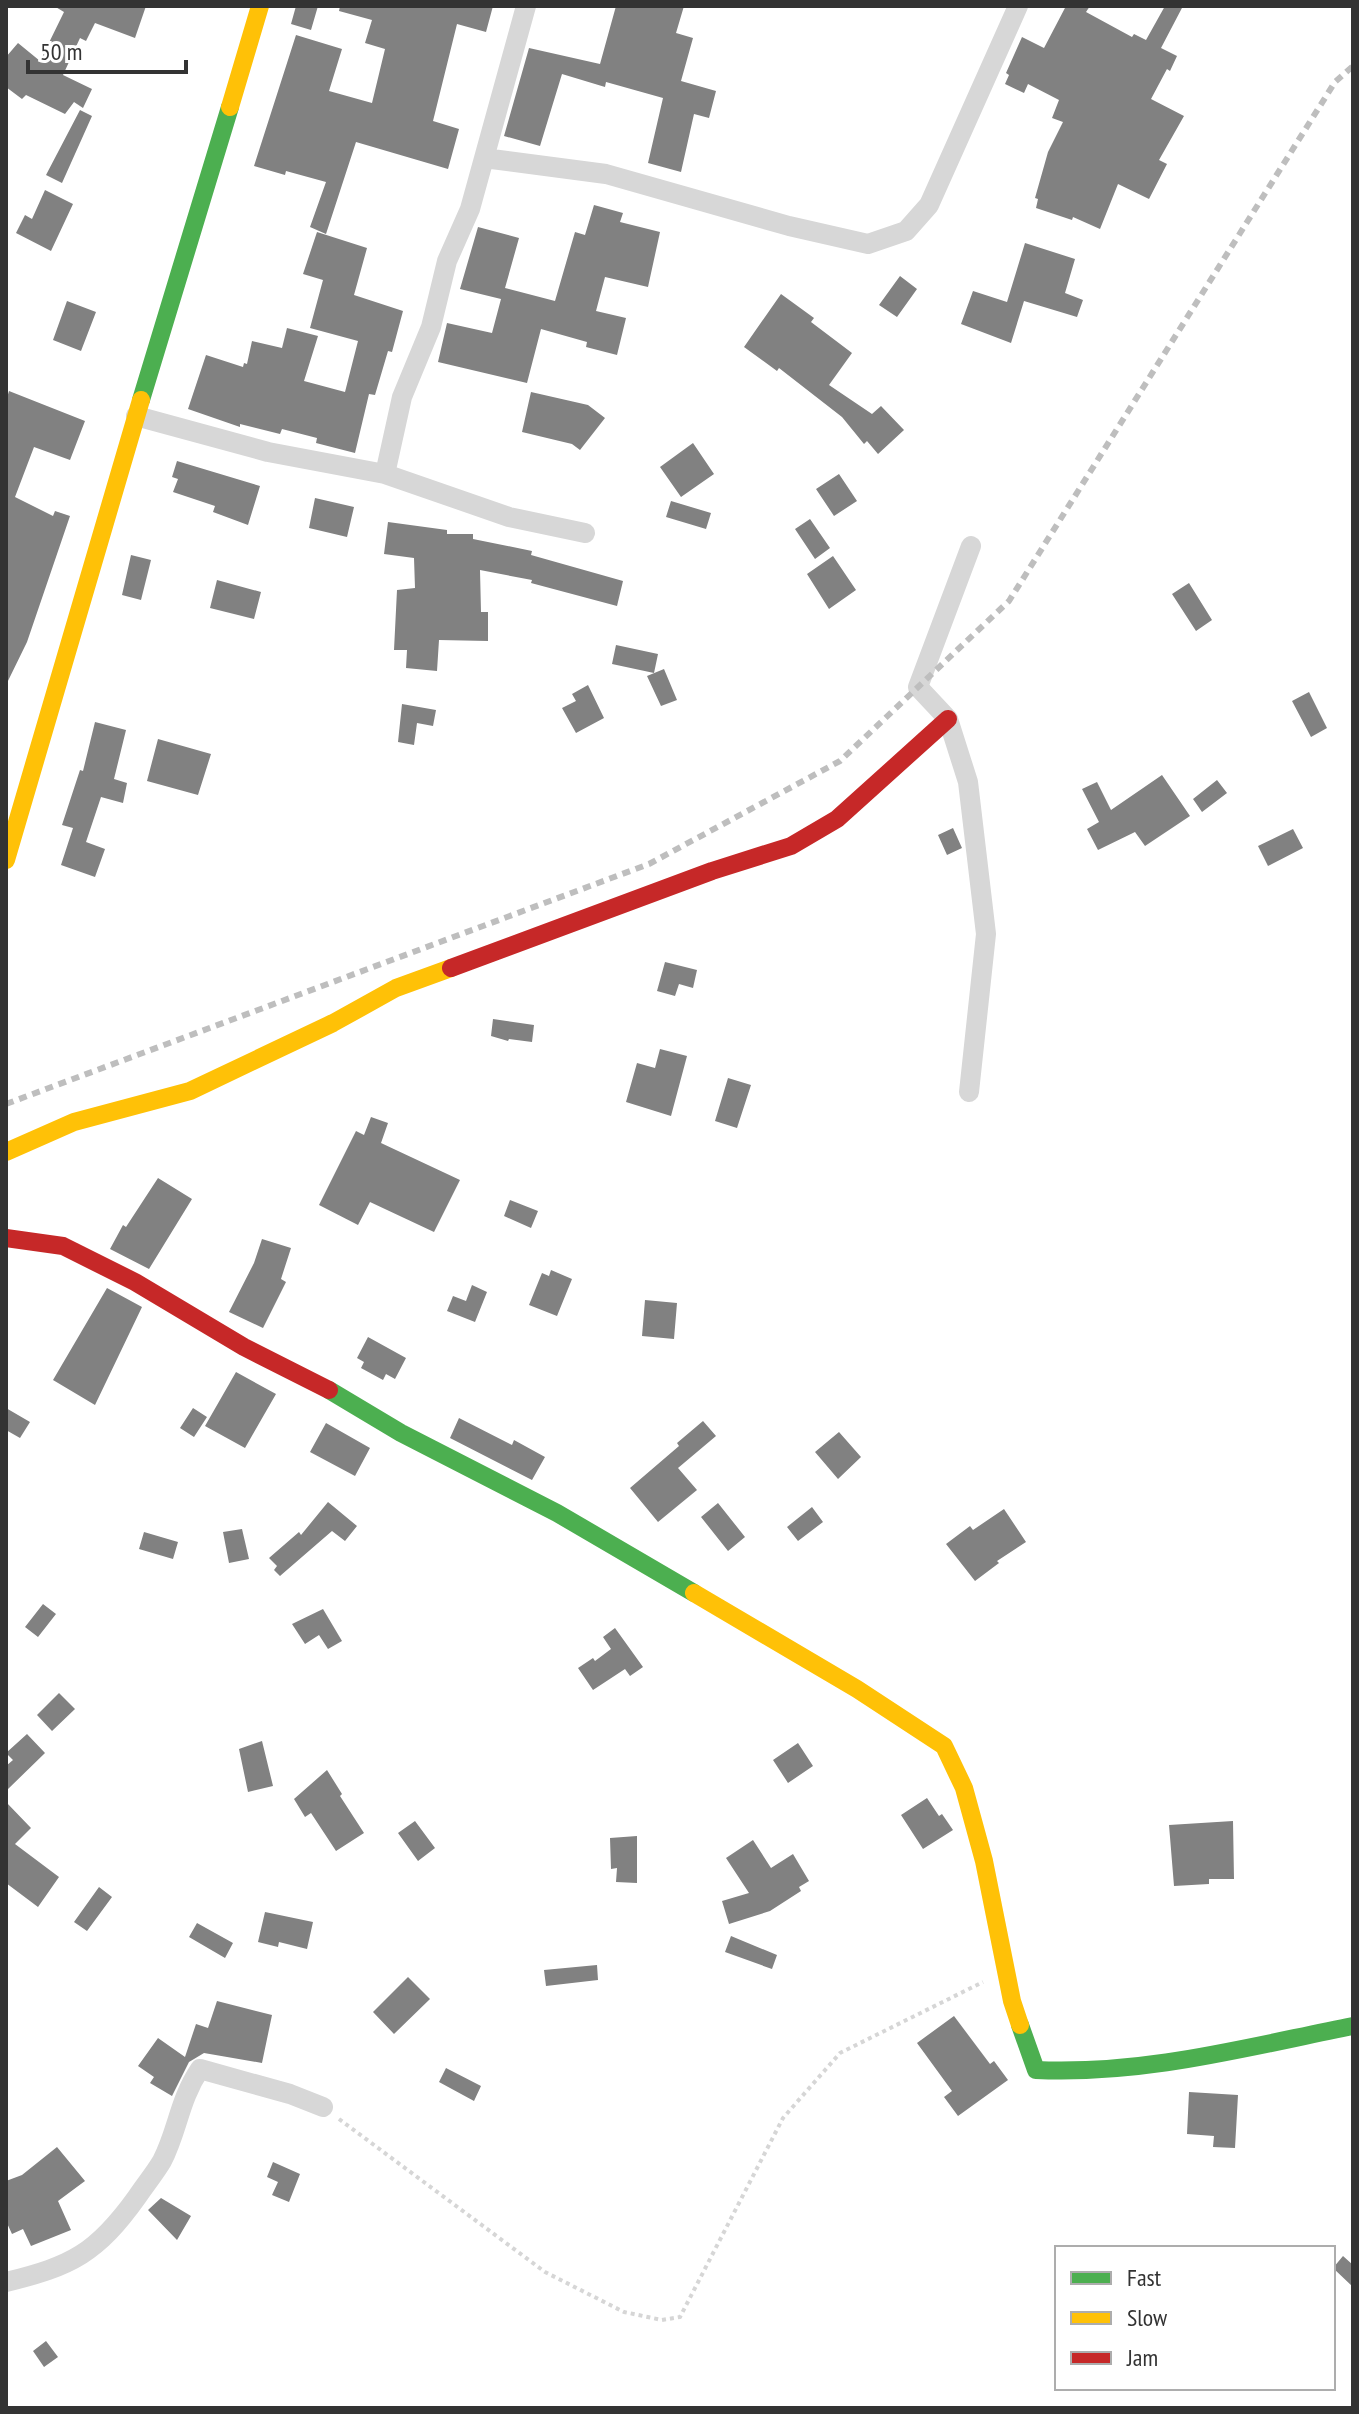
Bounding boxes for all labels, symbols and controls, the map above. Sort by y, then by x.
scale bar [28,24,186,74]
text: 50 m [40,36,82,67]
legend [1055,2246,1335,2390]
text: Fast [1127,2262,1162,2293]
text: Slow [1127,2302,1168,2333]
text: Jam [1126,2342,1158,2373]

